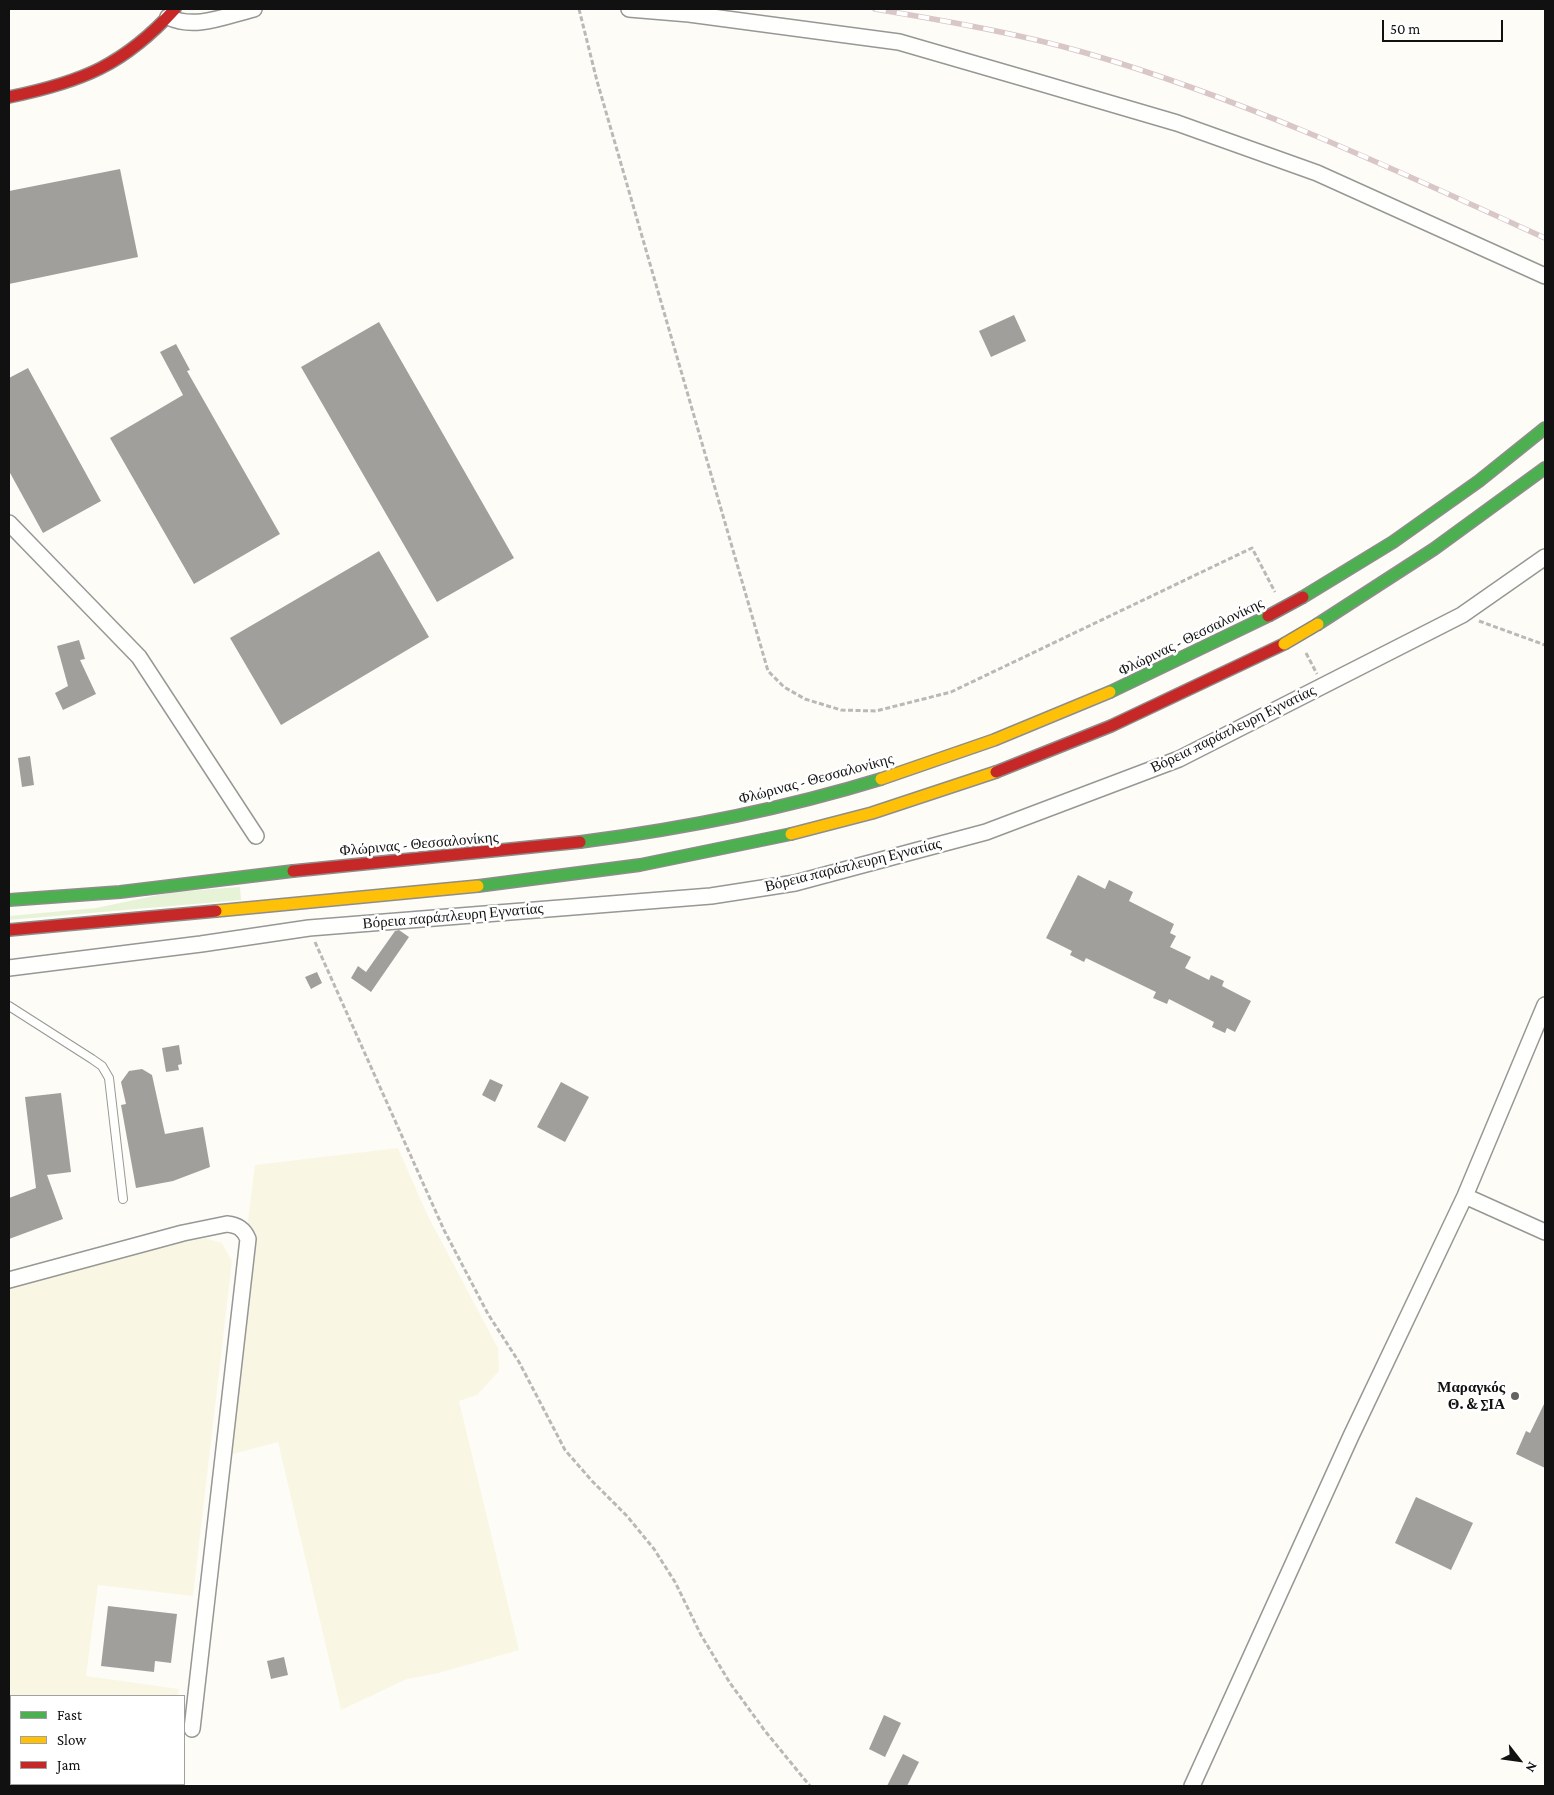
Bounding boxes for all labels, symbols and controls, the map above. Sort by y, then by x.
scale bar [1384,10,1505,42]
text: 50 m [1390,21,1420,37]
street label: Φλώρινας - Θεσσαλονίκης [1115,594,1267,680]
street label: Βόρεια παράπλευρη Εγνατίας [1148,681,1318,777]
street label: Φλώρινας - Θεσσαλονίκης [737,750,895,808]
street label: Φλώρινας - Θεσσαλονίκης [339,828,499,860]
street label: Βόρεια παράπλευρη Εγνατίας [763,834,943,896]
street label: Βόρεια παράπλευρη Εγνατίας [362,899,544,933]
place label: Μαραγκός Θ. & ΣΙΑ [1437,1378,1505,1413]
marker: Μαραγκός Θ. & ΣΙΑ [1509,1390,1521,1402]
legend [10,1695,185,1785]
text: Fast [57,1707,82,1723]
text: Slow [57,1732,86,1748]
north arrow [1494,1735,1544,1785]
text: Jam [57,1757,80,1773]
text: N [1523,1759,1541,1776]

